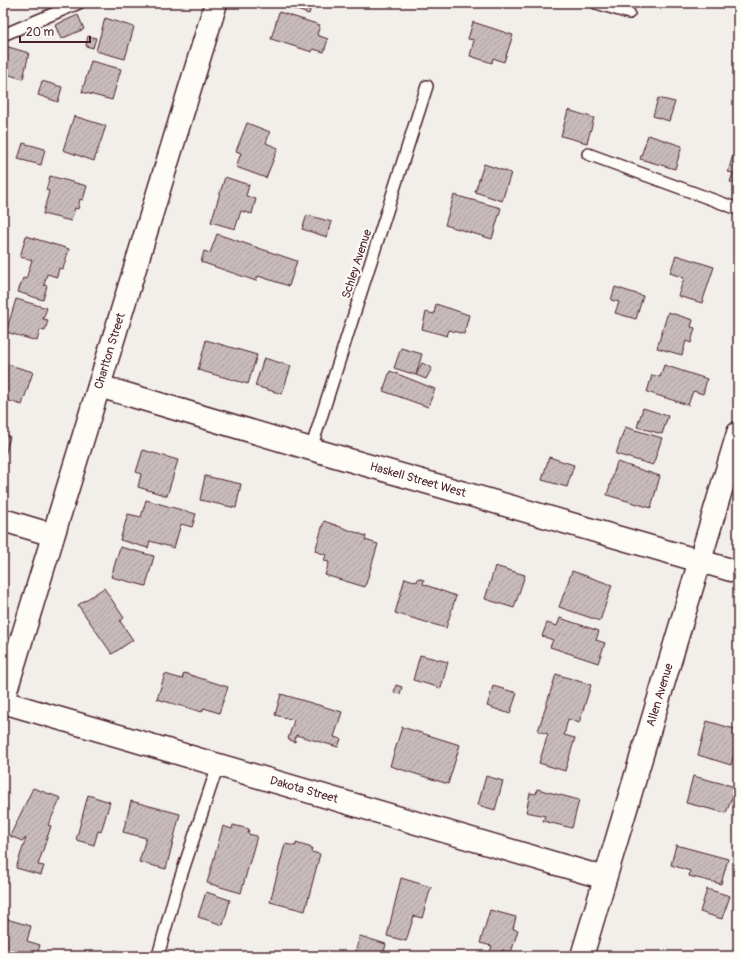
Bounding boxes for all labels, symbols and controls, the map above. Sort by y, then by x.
scale bar [20,18,90,44]
text: 20 m [26,25,55,40]
street label: Schley Avenue [339,227,375,301]
street label: Charlton Street [91,311,129,391]
street label: Haskell Street West [368,459,468,501]
street label: Allen Avenue [643,661,677,728]
street label: Dakota Street [268,773,340,807]

